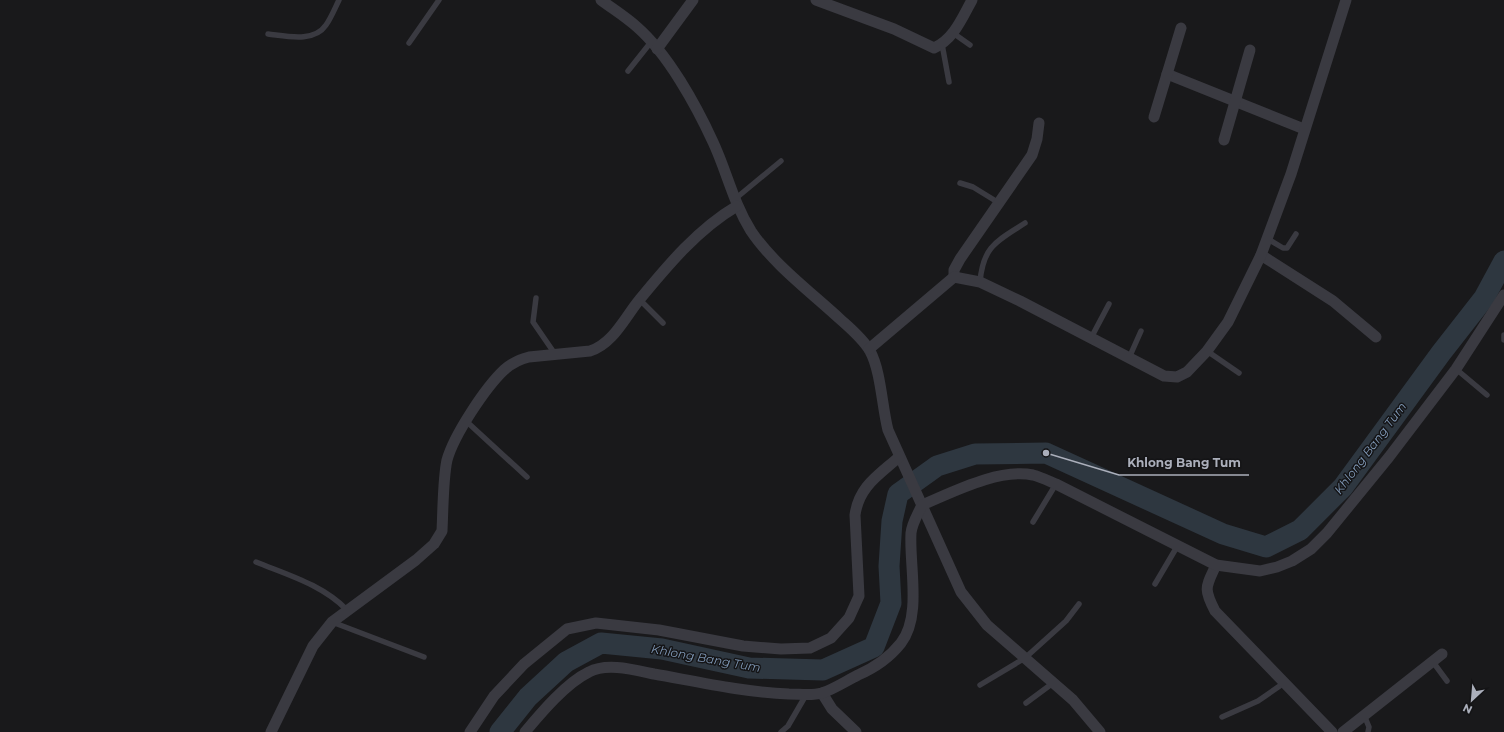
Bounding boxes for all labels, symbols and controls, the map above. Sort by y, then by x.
water label: Khlong Bang Tum [1331,399,1409,497]
callout: Khlong Bang Tum [1119,451,1249,475]
text: Khlong Bang Tum [1127,455,1241,470]
water label: Khlong Bang Tum [650,641,762,675]
north arrow [1452,680,1492,720]
text: N [1461,701,1475,717]

